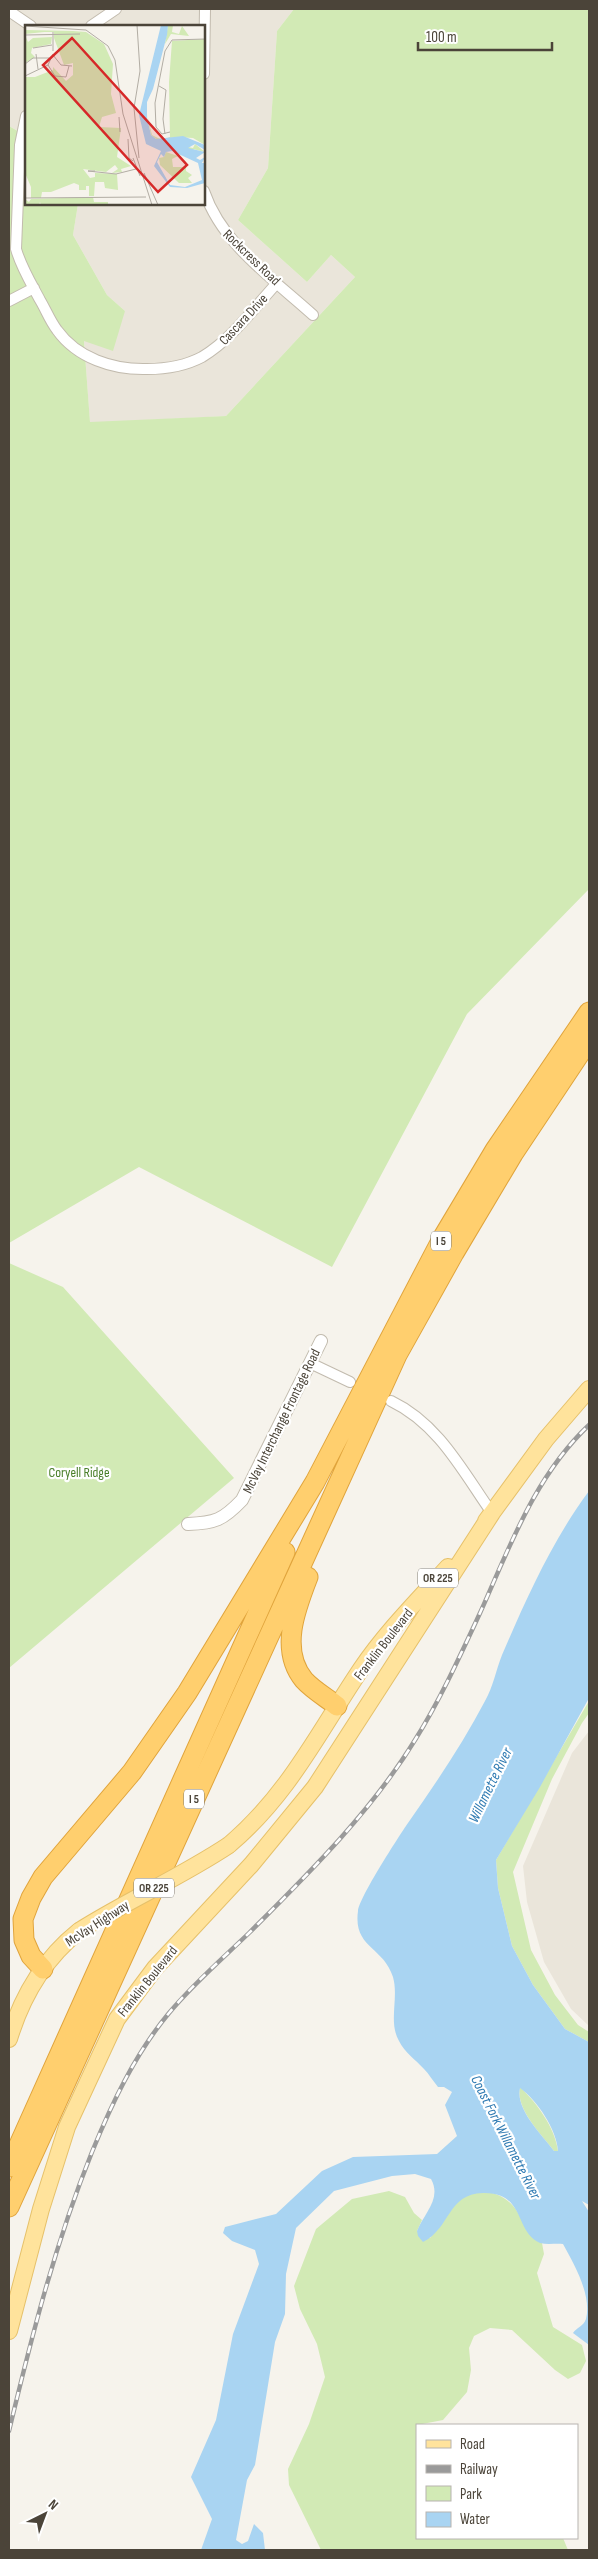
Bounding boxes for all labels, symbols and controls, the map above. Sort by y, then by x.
scale bar [418,20,552,52]
inset map [25,25,205,205]
text: 100 m [426,28,457,47]
street label: Rockcress Road [219,226,284,289]
street label: Cascara Drive [215,290,271,348]
road number: I 5 [431,1232,451,1250]
street label: McVay Interchange Frontage Road [239,1346,324,1496]
park label: Coryell Ridge [48,1464,110,1481]
road number: OR 225 [418,1569,458,1588]
street label: Franklin Boulevard [350,1605,417,1683]
water label: Willamette River [464,1744,517,1826]
road number: I 5 [184,1790,204,1808]
road number: OR 225 [134,1879,174,1898]
street label: McVay Highway [62,1896,133,1950]
street label: Franklin Boulevard [114,1943,181,2020]
water label: Coast Fork Willamette River [466,2072,545,2203]
legend [416,2424,578,2539]
text: Road [460,2435,485,2454]
text: Railway [460,2460,498,2479]
text: Park [460,2485,482,2504]
north arrow [20,2489,70,2539]
text: N [45,2496,62,2514]
text: Water [460,2510,491,2529]

